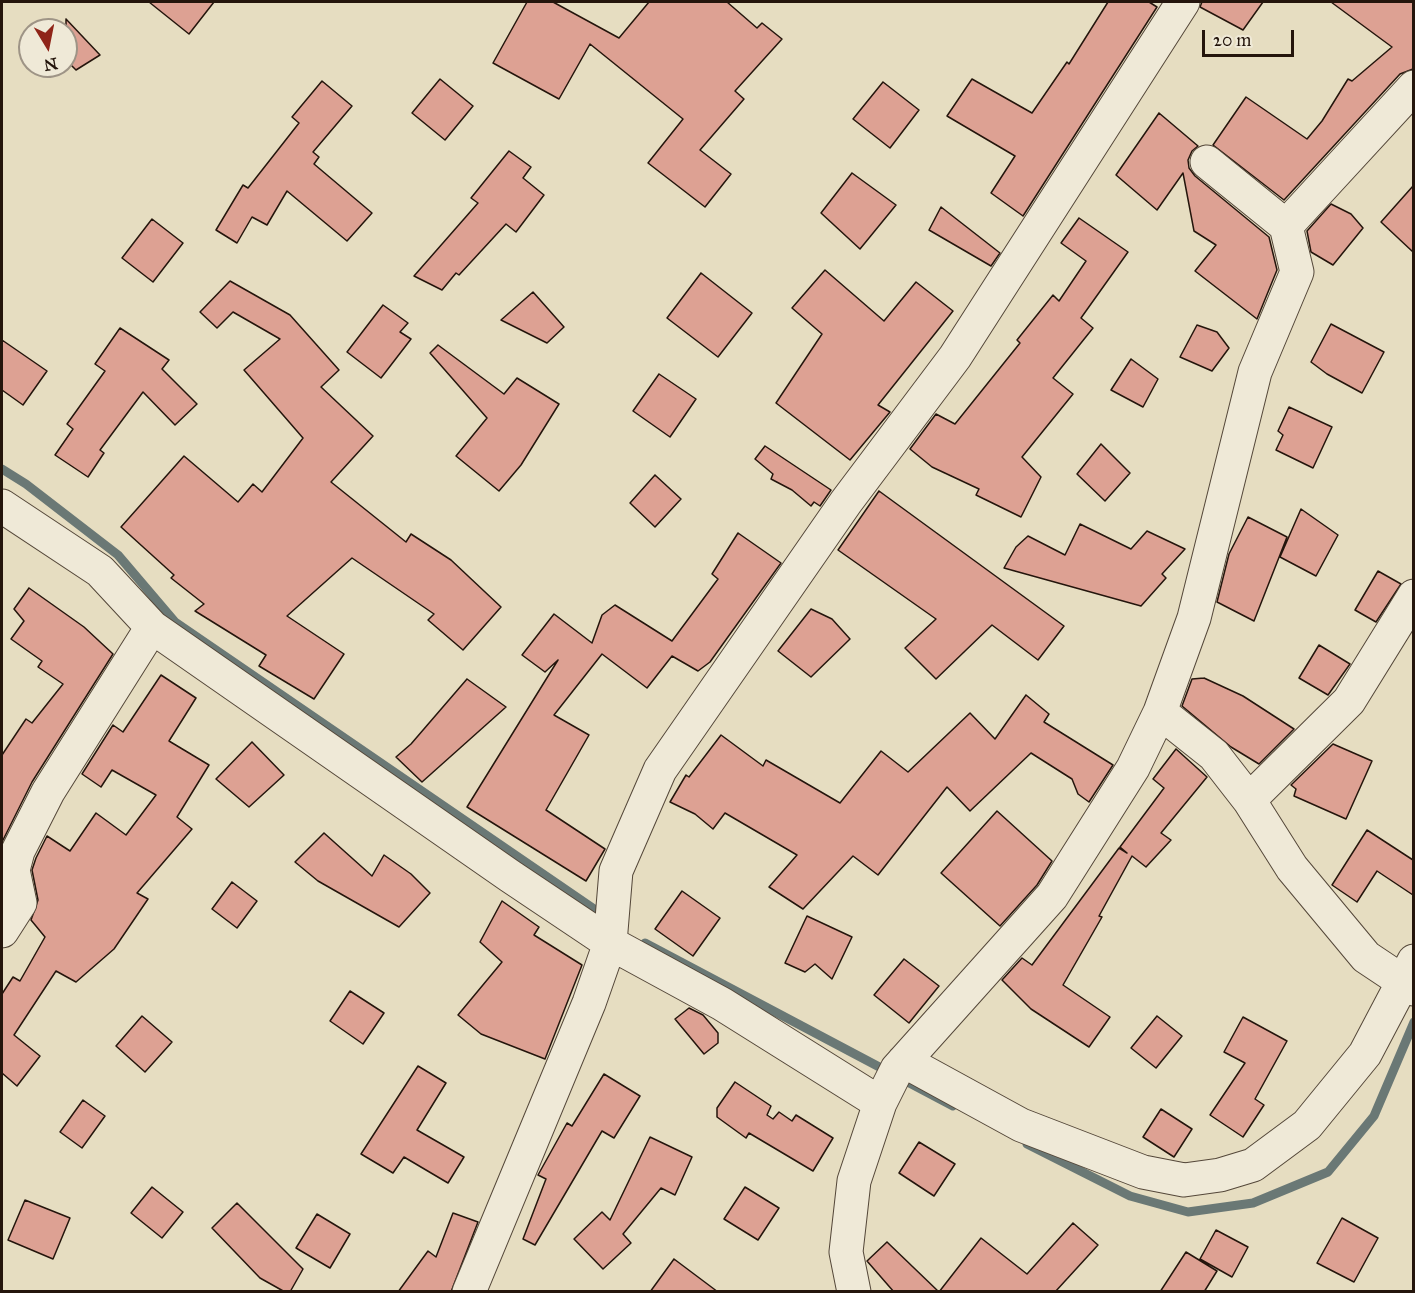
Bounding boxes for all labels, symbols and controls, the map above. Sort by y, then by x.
north arrow [18,18,78,78]
scale bar [1205,18,1296,56]
text: 20 m [1213,29,1251,51]
text: N [43,54,59,75]

